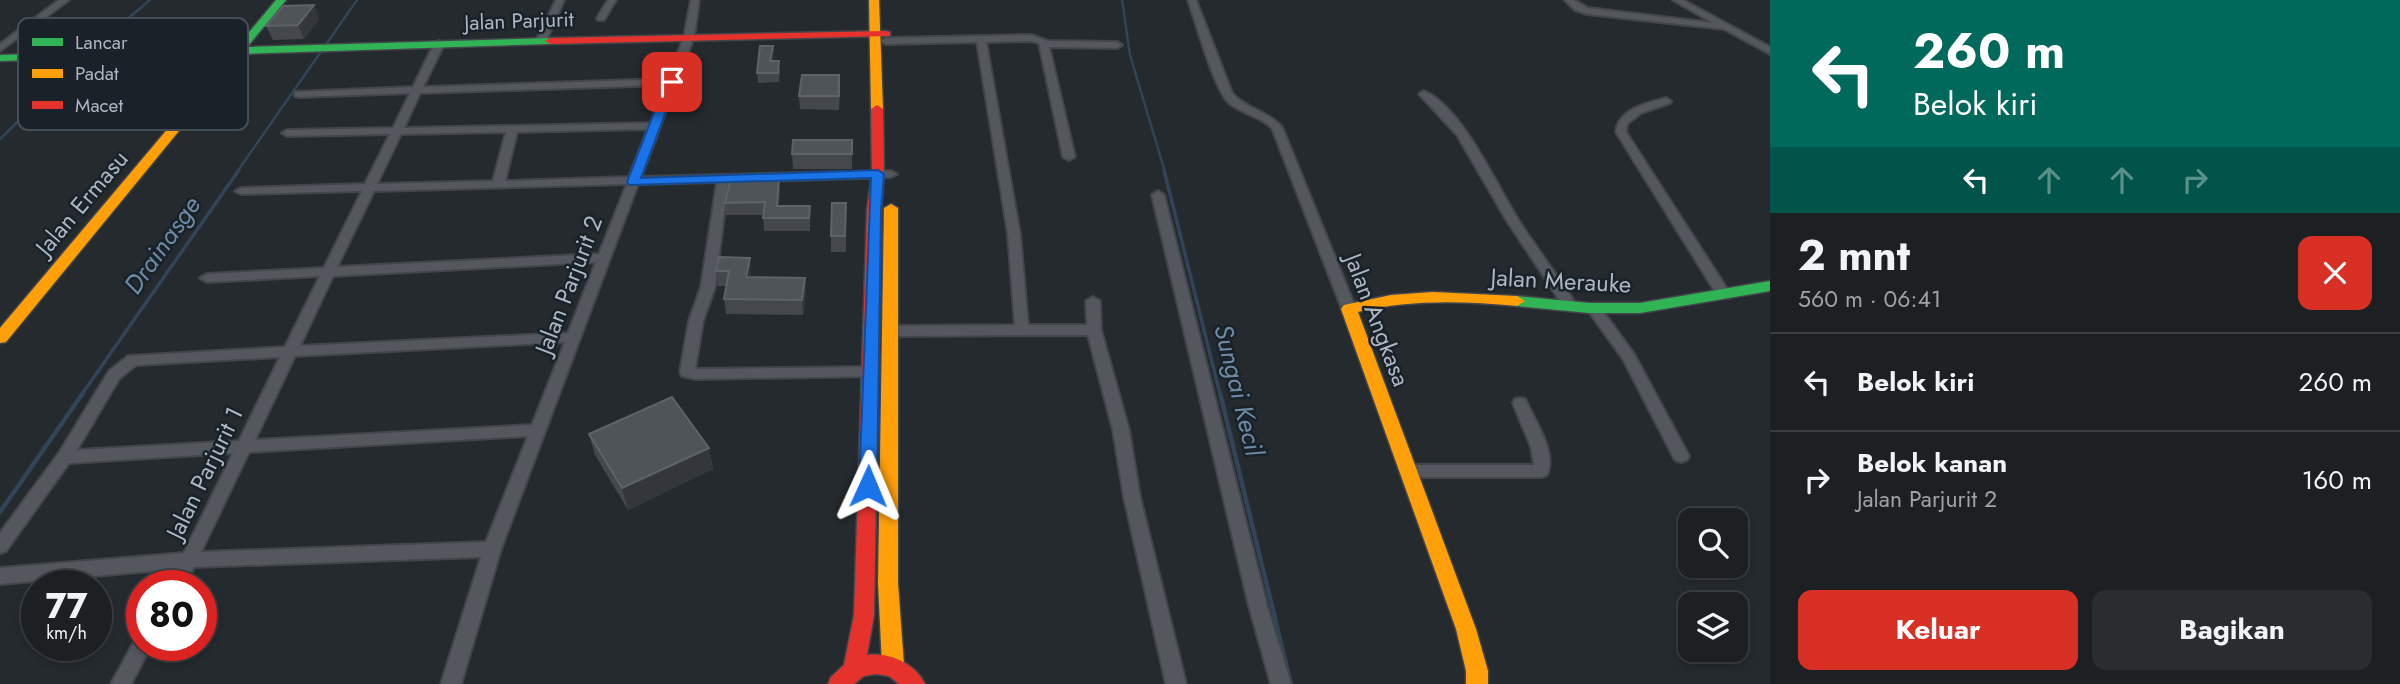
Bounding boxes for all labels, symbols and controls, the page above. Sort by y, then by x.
street label: Jalan Parjurit [461,4,574,38]
text: 260 m [1913,16,2065,86]
legend [18,18,248,130]
icon: left [1798,28,1889,119]
text: Lancar [75,29,128,56]
pin [642,52,702,112]
text: Padat [75,60,119,87]
icon: arrive [653,63,691,101]
text: Belok kiri [1913,81,2038,127]
text: Macet [75,92,123,119]
street label: Jalan Ermasu [25,142,136,265]
icon: left [1957,161,1995,199]
icon: ahead [2030,161,2068,199]
icon: ahead [2103,161,2141,199]
icon: right [2176,161,2214,199]
water label: Drainasge [114,188,210,302]
street label: Jalan Parjurit 2 [525,210,611,362]
text: 2 mnt [1798,225,1910,286]
button: close [2298,236,2372,310]
street label: Jalan Angkasa [1335,246,1419,391]
street label: Jalan Merauke [1487,259,1632,302]
text: 560 m · 06:41 [1798,282,1941,316]
water label: Sungai Kecil [1204,320,1274,461]
icon: left [1798,363,1836,401]
text: Belok kiri [1857,363,1974,401]
text: 260 m [2299,363,2372,401]
street label: Jalan Parjurit 1 [156,401,252,548]
text: Belok kanan [1857,444,2007,482]
position arrow [831,449,905,523]
icon: right [1798,461,1836,499]
text: 160 m [2302,461,2372,499]
text: Jalan Parjurit 2 [1857,482,1997,516]
map controls [1678,508,1748,662]
button: search [1678,508,1748,578]
speed limit sign: 80 [126,570,217,661]
text: 77 [45,581,88,631]
button: Keluar [1798,590,2078,670]
button: Bagikan [2092,590,2372,670]
button: layers [1678,592,1748,662]
text: km/h [46,620,87,646]

